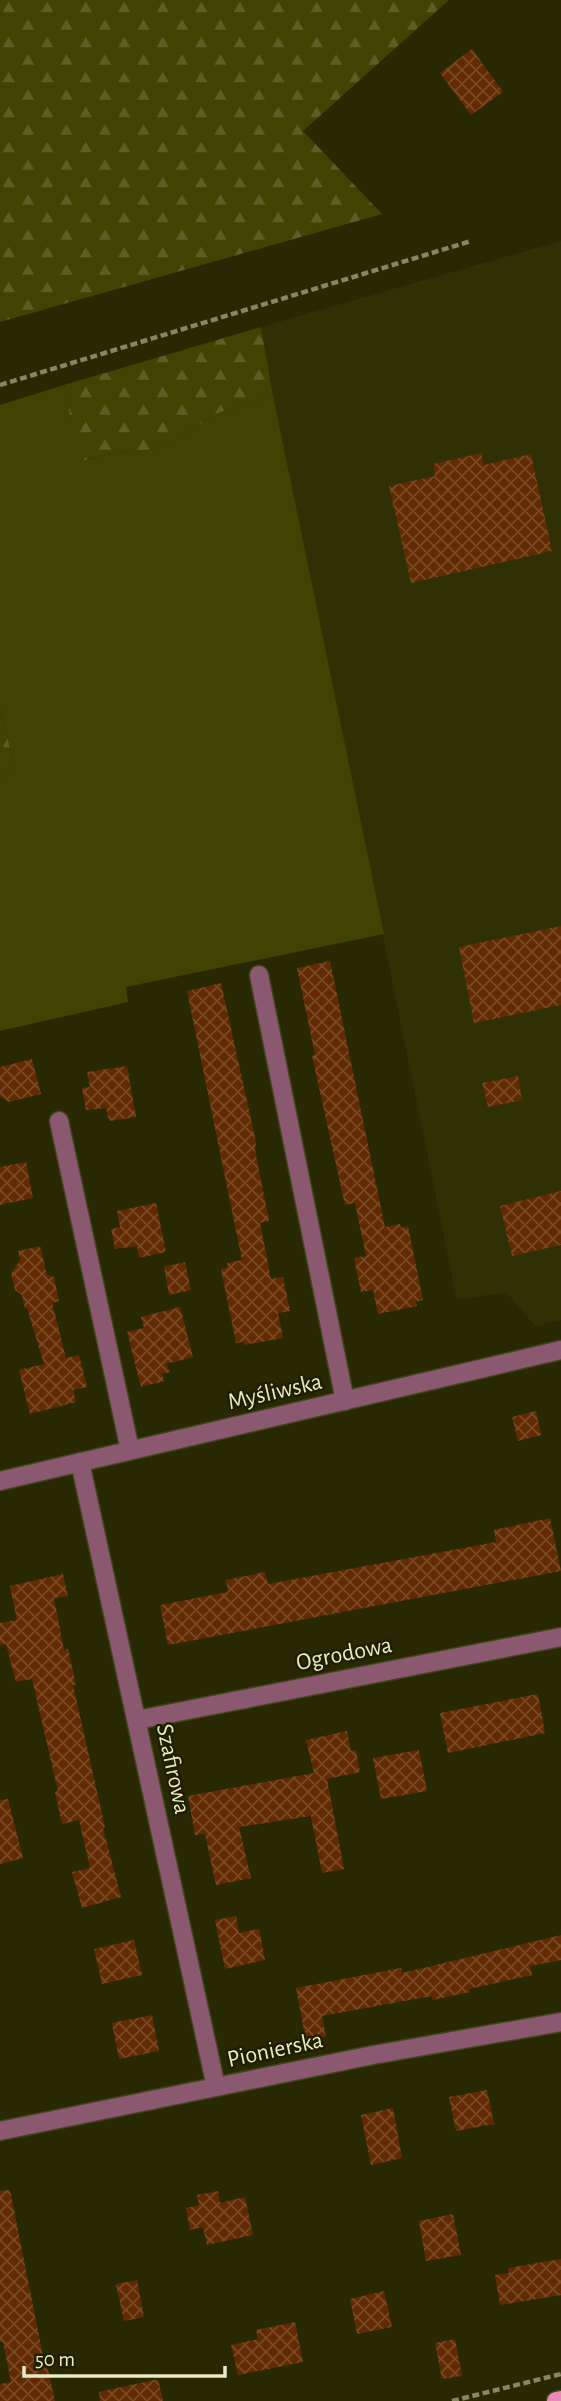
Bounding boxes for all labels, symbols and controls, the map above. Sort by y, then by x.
street label: Myśliwska [226,1370,324,1414]
street label: Ogrodowa [294,1633,394,1675]
street label: Szafirowa [152,1722,194,1816]
street label: Pionierska [225,2028,325,2072]
scale bar [24,2334,226,2378]
text: 50 m [35,2349,75,2370]

